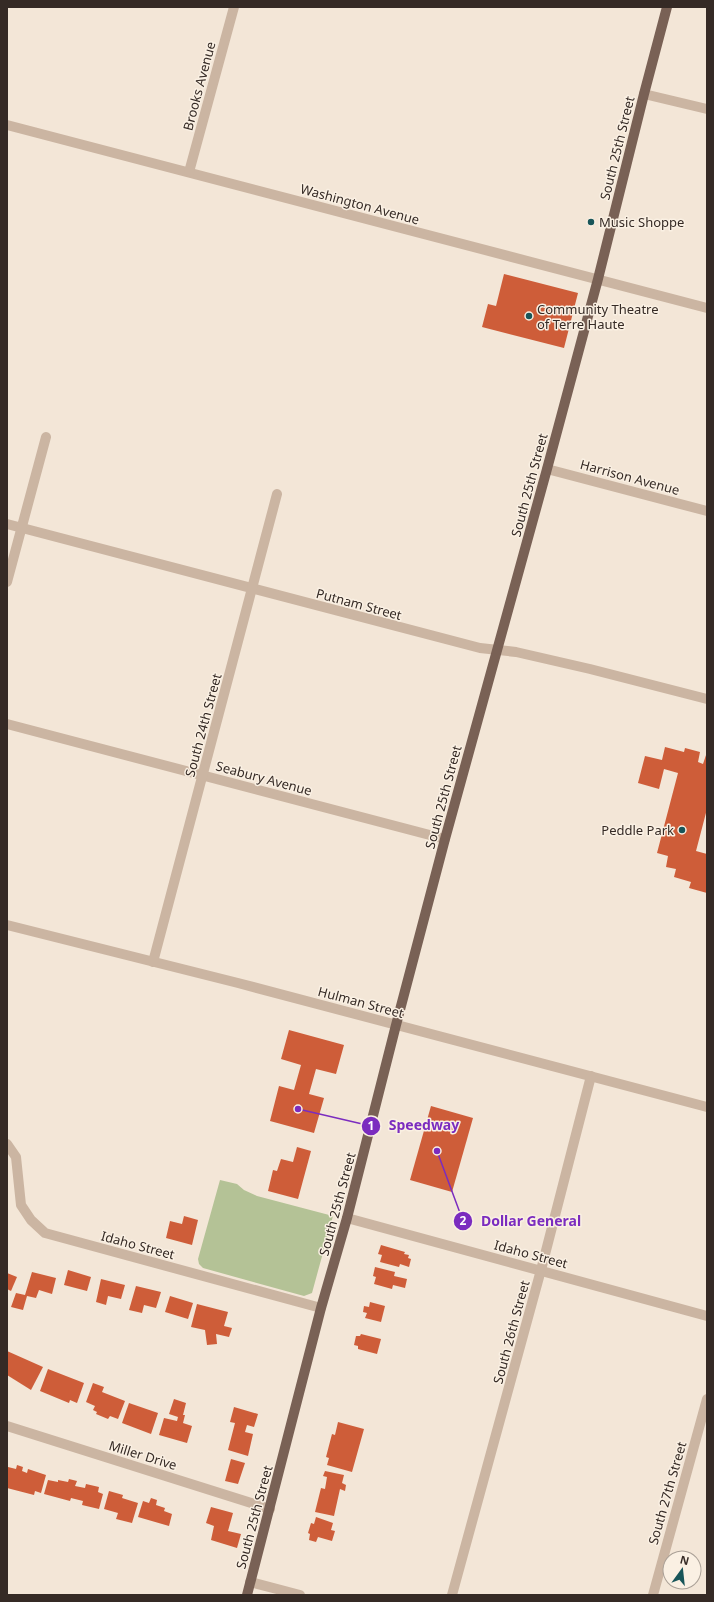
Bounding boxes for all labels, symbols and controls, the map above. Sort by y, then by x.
street label: Brooks Avenue [178,39,220,133]
street label: South 25th Street [595,94,639,202]
street label: Washington Avenue [299,179,421,229]
place label: Music Shoppe [599,213,684,231]
marker: Music Shoppe [586,217,596,227]
place label: Community Theatre of Terre Haute [537,300,659,333]
marker: Community Theatre of Terre Haute [524,311,534,321]
street label: South 25th Street [507,431,552,539]
street label: Harrison Avenue [578,455,682,499]
street label: Putnam Street [314,584,404,624]
street label: South 24th Street [181,671,226,779]
street label: South 25th Street [421,743,466,851]
street label: Seabury Avenue [214,757,314,799]
place label: Peddle Park [601,821,674,839]
marker: Peddle Park [677,825,687,835]
street label: Hulman Street [316,982,406,1022]
callout: Speedway [361,1113,467,1139]
text: Speedway [389,1115,459,1134]
text: 1 [368,1117,374,1134]
street label: South 25th Street [315,1150,360,1258]
callout: Dollar General [453,1208,589,1234]
text: Dollar General [481,1211,581,1230]
text: 2 [460,1212,467,1229]
street label: Idaho Street [99,1227,177,1264]
street label: Idaho Street [492,1236,570,1273]
street label: South 26th Street [489,1278,534,1386]
street label: Miller Drive [107,1436,179,1474]
street label: South 27th Street [644,1439,690,1547]
street label: South 25th Street [232,1463,277,1571]
north arrow [662,1550,702,1590]
text: N [678,1551,691,1568]

